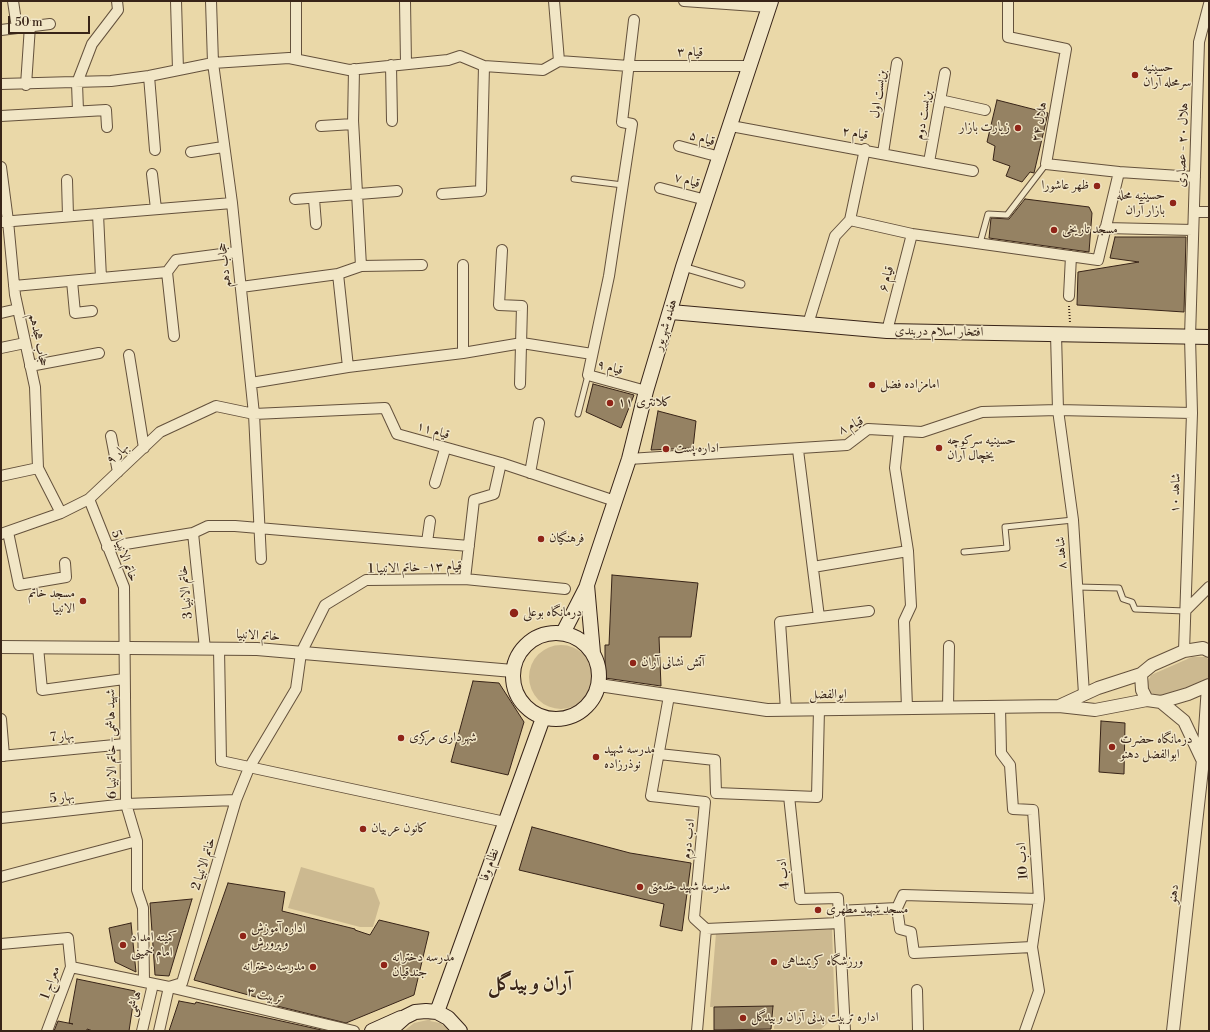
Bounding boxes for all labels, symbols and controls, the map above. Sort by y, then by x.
scale bar [10,8,92,34]
text: 50 m [15,15,43,30]
street label: قیام ۳ [677,45,703,61]
place label: حسینیه سرمحله آران [1143,60,1191,91]
street label: بن‌بست اول [867,69,891,119]
marker: حسینیه سرمحله آران [1130,70,1140,80]
street label: بن‌بست دوم [912,89,936,141]
street label: هلال ۲۴ [1029,101,1051,143]
street label: هلال ۲۰ - عصاری [1174,102,1192,188]
place label: زیارت بازار [959,120,1010,136]
marker: زیارت بازار [1013,123,1023,133]
street label: قیام ۲ [841,124,869,144]
street label: قیام ۵ [687,128,717,150]
street label: قیام ۷ [672,170,702,192]
place label: ظهر عاشورا [1041,178,1089,194]
marker: ظهر عاشورا [1092,181,1102,191]
place label: حسینیه محله بازار آران [1116,188,1165,219]
marker: حسینیه محله بازار آران [1168,198,1178,208]
place label: مسجد تاریخی [1062,222,1118,238]
marker: مسجد تاریخی [1049,225,1059,235]
street label: حجاب دهم [215,242,235,288]
street label: قیام ۶ [876,264,898,294]
street label: هفده شهریور [651,297,681,353]
street label: حجاب هجدهم [25,312,51,368]
street label: افتخار اسلام دربندی [894,323,984,341]
street label: قیام ۹ [595,357,625,379]
place label: امامزاده فضل [880,377,939,393]
marker: امامزاده فضل [867,380,877,390]
place label: کلانتری ۱۱ [618,395,672,411]
marker: کلانتری ۱۱ [605,398,615,408]
street label: قیام ۸ [836,413,866,439]
street label: قیام ۱۱ [415,419,451,443]
place label: حسینیه سرکوچه یخچال آران [947,433,1016,464]
street label: بهار ۹ [103,440,133,468]
place label: اداره پست [674,441,719,457]
marker: حسینیه سرکوچه یخچال آران [934,443,944,453]
marker: اداره پست [661,444,671,454]
street label: شاهد ۱۰ [1168,473,1184,513]
street label: خاتم الانبیا 5 [107,528,141,584]
place label: فرهنگیان [549,531,584,547]
marker: فرهنگیان [536,534,546,544]
street label: شاهد ۸ [1053,536,1071,570]
street label: قیام ۱۳- خاتم الانبیا 1 [368,559,462,577]
street label: خاتم الانبیا 3 [175,564,197,620]
place label: مسجد خاتم الانبیا [28,586,75,617]
marker: مسجد خاتم الانبیا [78,596,88,606]
place label: درمانگاه بوعلی [523,605,582,621]
marker: درمانگاه بوعلی [508,607,520,619]
street label: خاتم الانبیا [236,627,280,645]
place label: آتش نشانی آران [641,655,705,671]
marker: آتش نشانی آران [628,658,638,668]
street label: ابوالفضل [809,687,847,703]
street label: شهید هاشمی- خاتم الانبیا 6 [103,689,121,799]
street label: بهار 7 [49,728,75,746]
place label: شهرداری مرکزی [409,730,477,746]
place label: درمانگاه حضرت ابوالفضل دهنو [1120,732,1193,763]
marker: شهرداری مرکزی [396,733,406,743]
place label: مدرسه شهید نوذرزاده [604,742,655,773]
marker: درمانگاه حضرت ابوالفضل دهنو [1107,742,1117,752]
marker: مدرسه شهید نوذرزاده [591,752,601,762]
street label: بهار 5 [49,789,75,807]
street label: ادب دوم [679,818,699,860]
place label: کانون عربیان [371,821,427,837]
marker: کانون عربیان [358,824,368,834]
street label: خاتم الانبیا 2 [189,836,219,892]
street label: ادب 10 [1014,842,1032,880]
street label: نظام وفا [477,847,503,883]
street label: ادب 4 [774,858,794,890]
place label: مدرسه شهید خدمتی [648,879,730,895]
marker: مدرسه شهید خدمتی [635,882,645,892]
street label: دهنو [1165,884,1183,904]
place label: مسجد شهید مطهری [826,902,908,918]
marker: مسجد شهید مطهری [813,905,823,915]
place label: اداره آموزش و پرورش [251,921,306,952]
place label: کمیته امداد امام خمینی [131,930,177,961]
marker: اداره آموزش و پرورش [238,931,248,941]
marker: کمیته امداد امام خمینی [118,940,128,950]
place label: مدرسه دخترانه جندقیان [392,950,454,981]
place label: ورزشگاه کریمشاهی [782,954,863,970]
marker: ورزشگاه کریمشاهی [769,957,779,967]
place label: مدرسه دخترانه [243,959,305,975]
marker: مدرسه دخترانه جندقیان [379,960,389,970]
marker: مدرسه دخترانه [308,962,318,972]
street label: معراج 1 [38,964,64,1002]
district label: آران و بیدگل [488,972,572,998]
street label: تربیت ۳ [245,984,285,1008]
street label: هاشمی [124,990,146,1018]
place label: اداره تربیت بدنی آران و بیدگل [751,1010,878,1026]
marker: اداره تربیت بدنی آران و بیدگل [738,1013,748,1023]

